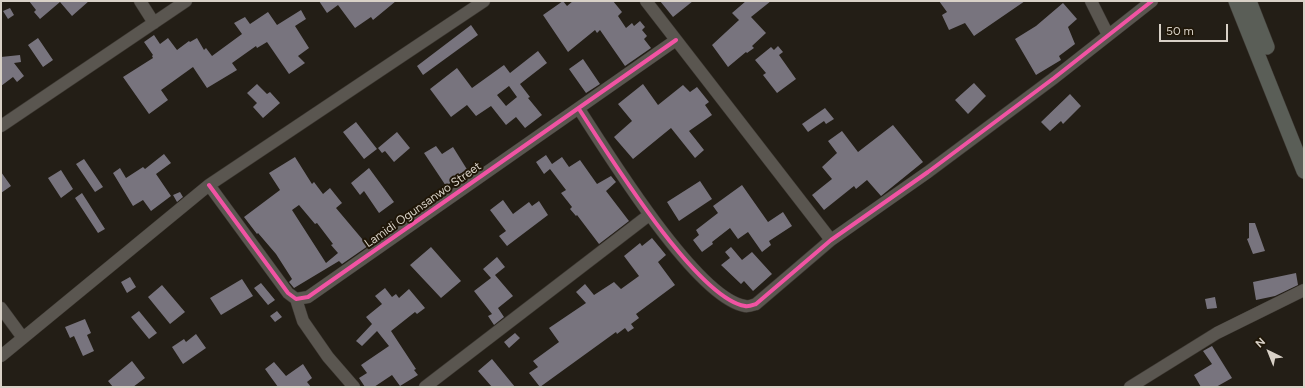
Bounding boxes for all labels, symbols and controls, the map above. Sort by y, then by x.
scale bar [1161,16,1230,42]
text: 50 m [1166,24,1194,38]
street label: Lamidi Ogunsanwo Street [362,159,484,251]
north arrow [1249,332,1289,372]
text: N [1253,335,1268,351]

